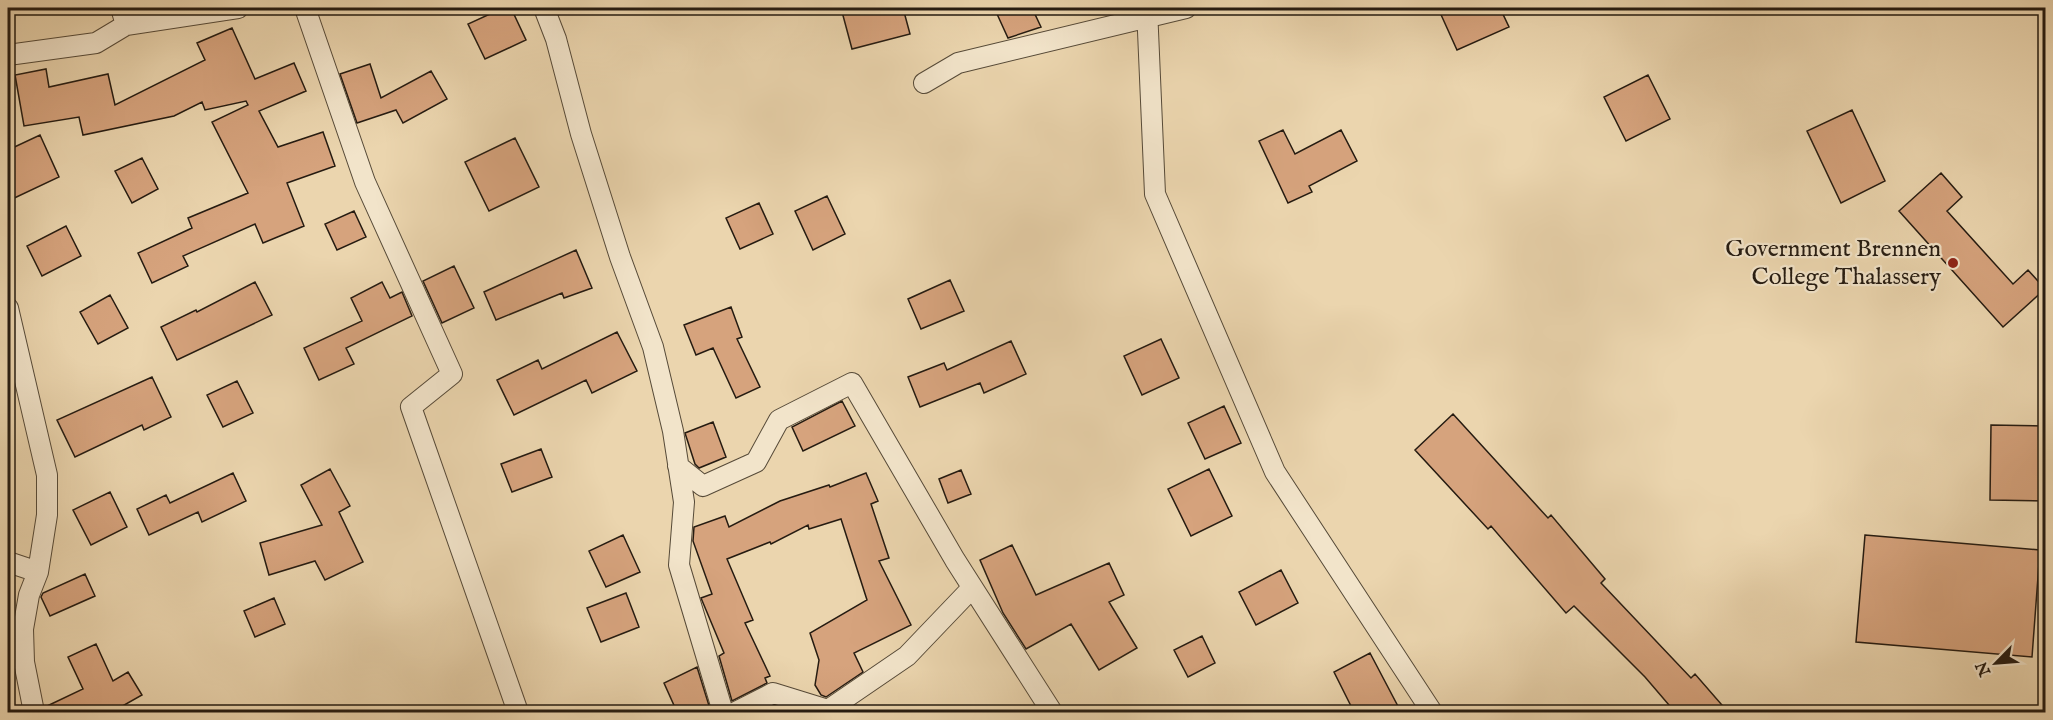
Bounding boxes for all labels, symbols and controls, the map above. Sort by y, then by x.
place label: Government Brennen College Thalassery [1725,234,1941,293]
marker: Government Brennen College Thalassery [1946,256,1960,270]
north arrow [1966,633,2026,693]
text: N [1972,658,1997,680]

